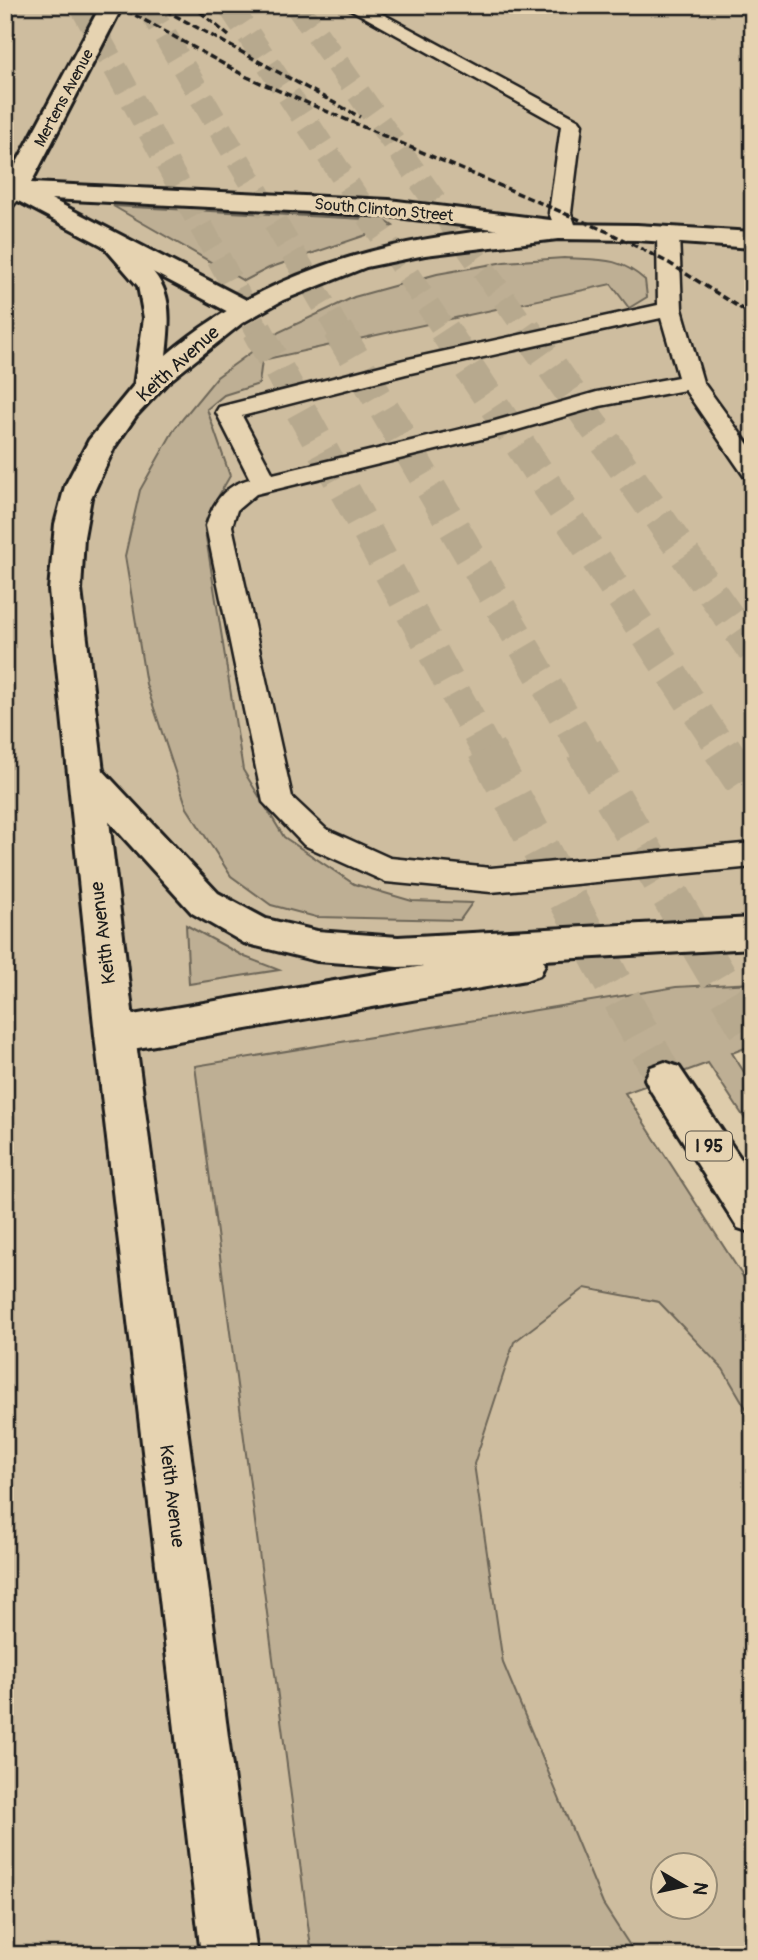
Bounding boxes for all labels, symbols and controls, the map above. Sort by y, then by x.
street label: Mertens Avenue [30,46,98,150]
street label: South Clinton Street [314,194,455,226]
street label: Keith Avenue [132,320,225,407]
street label: Keith Avenue [85,880,121,986]
road number: I 95 [686,1132,732,1161]
street label: Keith Avenue [154,1443,190,1549]
north arrow [650,1852,720,1922]
text: N [687,1880,713,1897]

